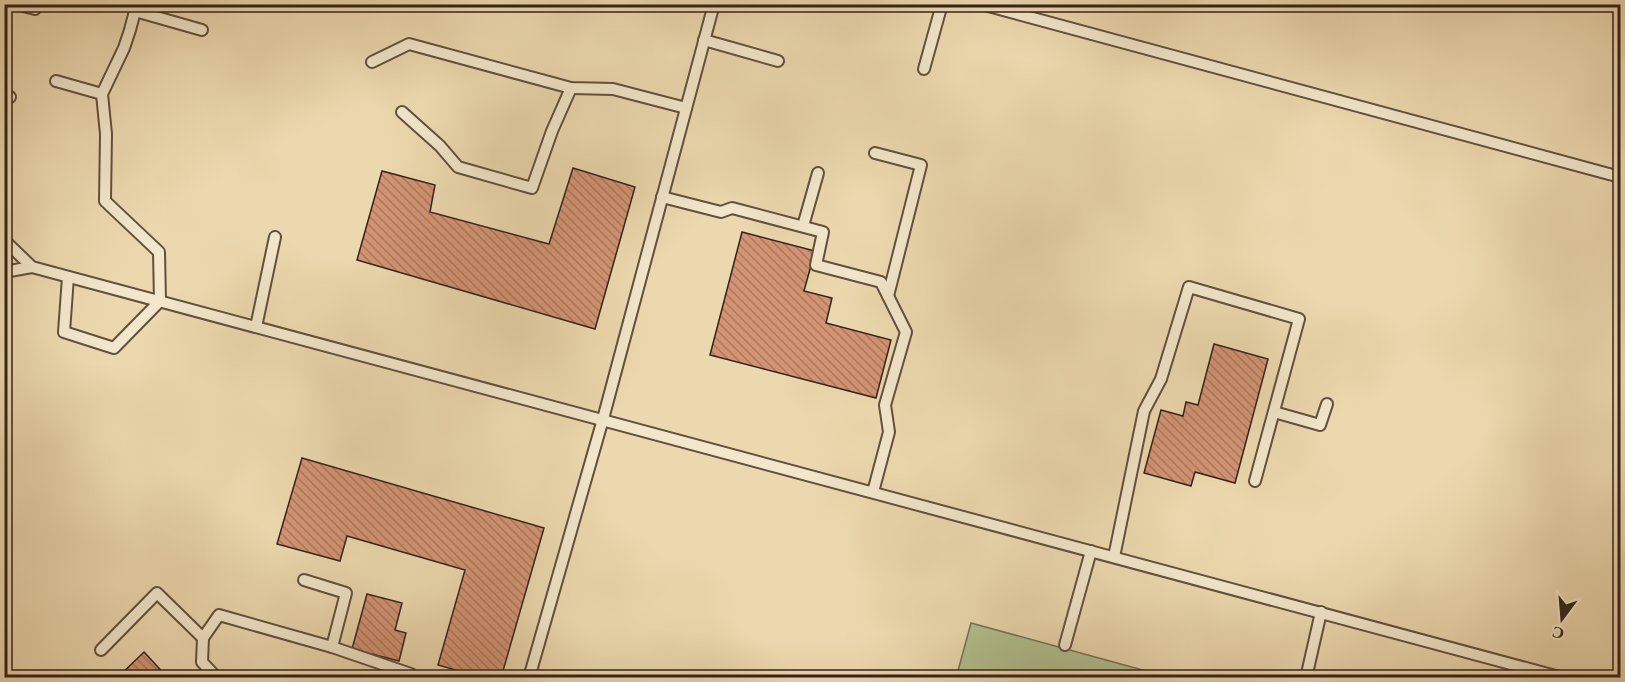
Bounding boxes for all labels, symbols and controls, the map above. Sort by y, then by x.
north arrow [1532,589,1592,649]
text: С [1550,621,1566,645]

